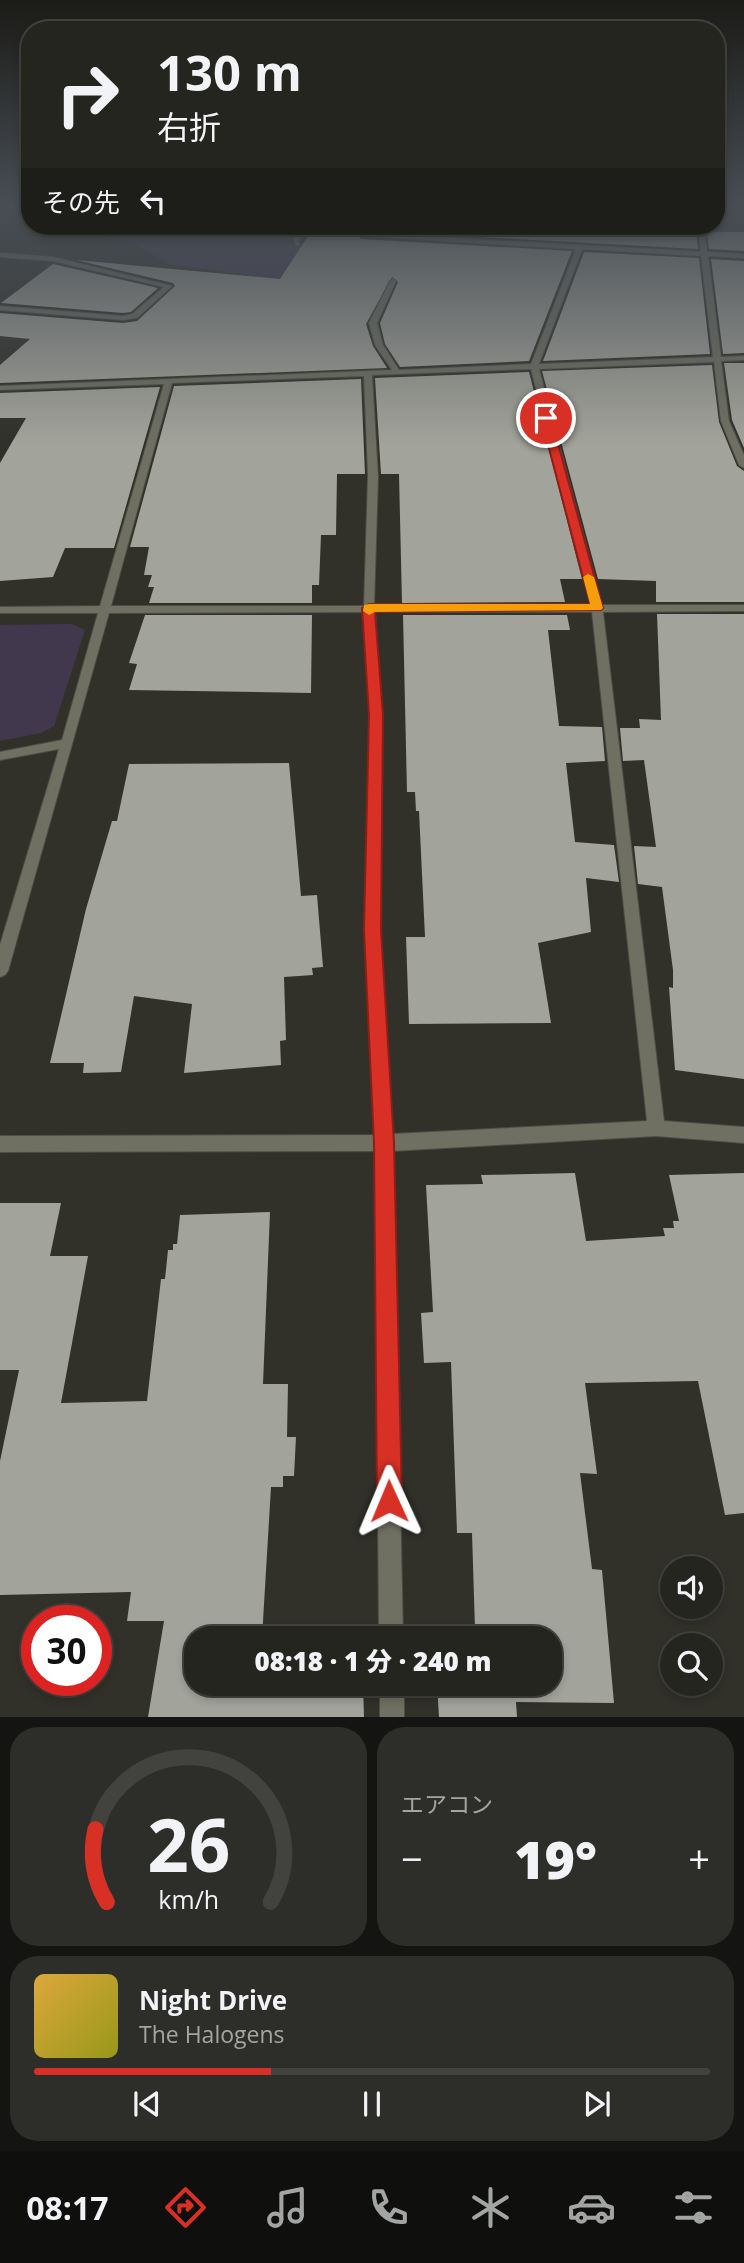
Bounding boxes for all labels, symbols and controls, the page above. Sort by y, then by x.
text: 130 m [157,39,302,105]
icon: right [42,49,133,140]
text: 右折 [157,105,221,148]
icon: left [134,182,172,220]
text: その先 [42,184,120,220]
pin [516,388,576,448]
icon: arrive [527,399,565,437]
position arrow [352,1464,426,1538]
map controls [660,1556,723,1696]
button: sound [660,1556,723,1619]
speed limit sign: 30 [21,1605,112,1696]
button: search [660,1633,723,1696]
text: 08:18 · 1 分 · 240 m [255,1643,491,1679]
text: エアコン [401,1788,493,1820]
text: 26 [147,1795,230,1894]
text: 19° [514,1823,597,1894]
text: − [401,1832,423,1884]
text: + [688,1832,710,1884]
text: km/h [158,1882,219,1916]
text: Night Drive [139,1982,287,2018]
text: The Halogens [139,2018,285,2050]
icon: previous [128,2085,166,2123]
icon: pause [353,2085,391,2123]
icon: next [578,2085,616,2123]
icon: directions [161,2183,210,2232]
icon: music [263,2183,312,2232]
icon: phone [364,2183,413,2232]
icon: climate [466,2183,515,2232]
icon: car [567,2183,616,2232]
icon: filters [669,2183,718,2232]
text: 08:17 [26,2186,109,2229]

